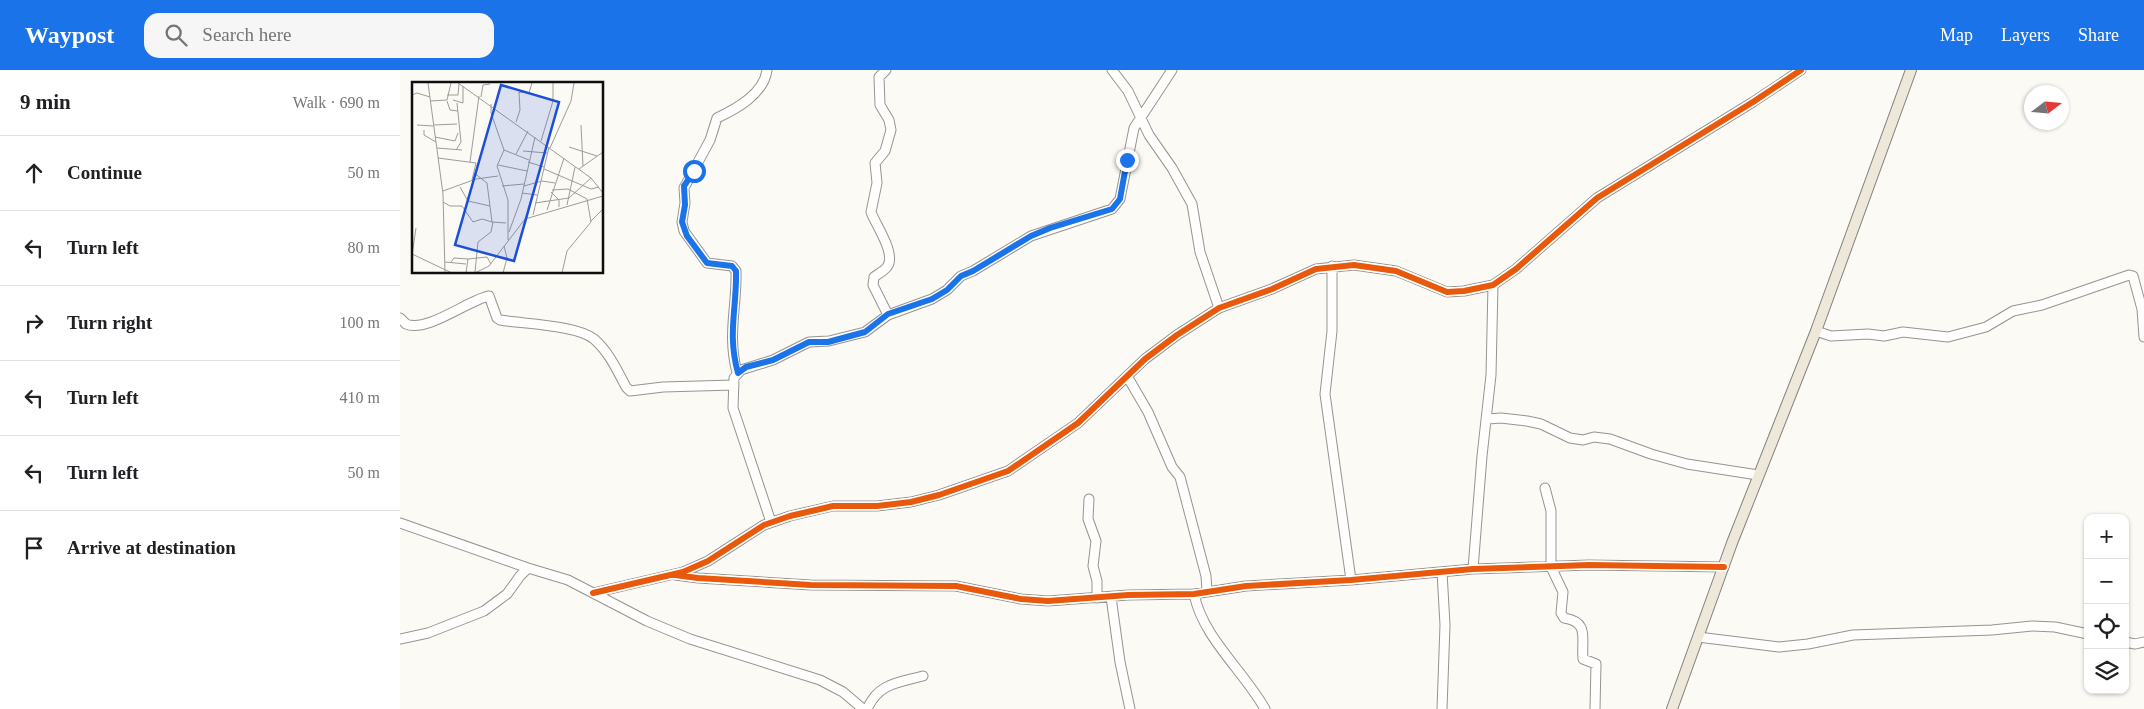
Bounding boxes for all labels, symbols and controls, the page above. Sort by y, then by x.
search box [144,13,494,58]
icon: search [162,21,190,49]
text: Waypost [25,22,114,48]
text: Search here [202,24,292,45]
text: Map [1940,25,1973,45]
text: Layers [2001,25,2050,45]
text: Share [2078,25,2119,45]
inset map [412,82,604,274]
north arrow [2024,85,2069,130]
text: 9 min [20,90,71,114]
text: Walk · 690 m [293,94,380,111]
route end [1116,149,1139,172]
icon: ahead [20,159,48,187]
route start [683,160,706,183]
text: Continue [67,162,142,183]
text: 50 m [348,164,380,181]
icon: left [20,234,48,262]
text: Turn left [67,237,139,258]
text: 80 m [348,239,380,256]
icon: right [20,309,48,337]
text: Turn right [67,312,152,333]
text: 100 m [340,314,380,331]
icon: left [20,384,48,412]
text: Turn left [67,387,139,408]
text: 410 m [340,389,380,406]
icon: left [20,459,48,487]
text: Turn left [67,462,139,483]
text: 50 m [348,464,380,481]
map controls [2084,514,2129,694]
button: + [2084,514,2129,559]
icon: arrive [20,534,48,562]
text: Arrive at destination [67,537,236,558]
button: − [2084,559,2129,604]
button: locate [2084,604,2129,649]
button: layers [2084,649,2129,694]

